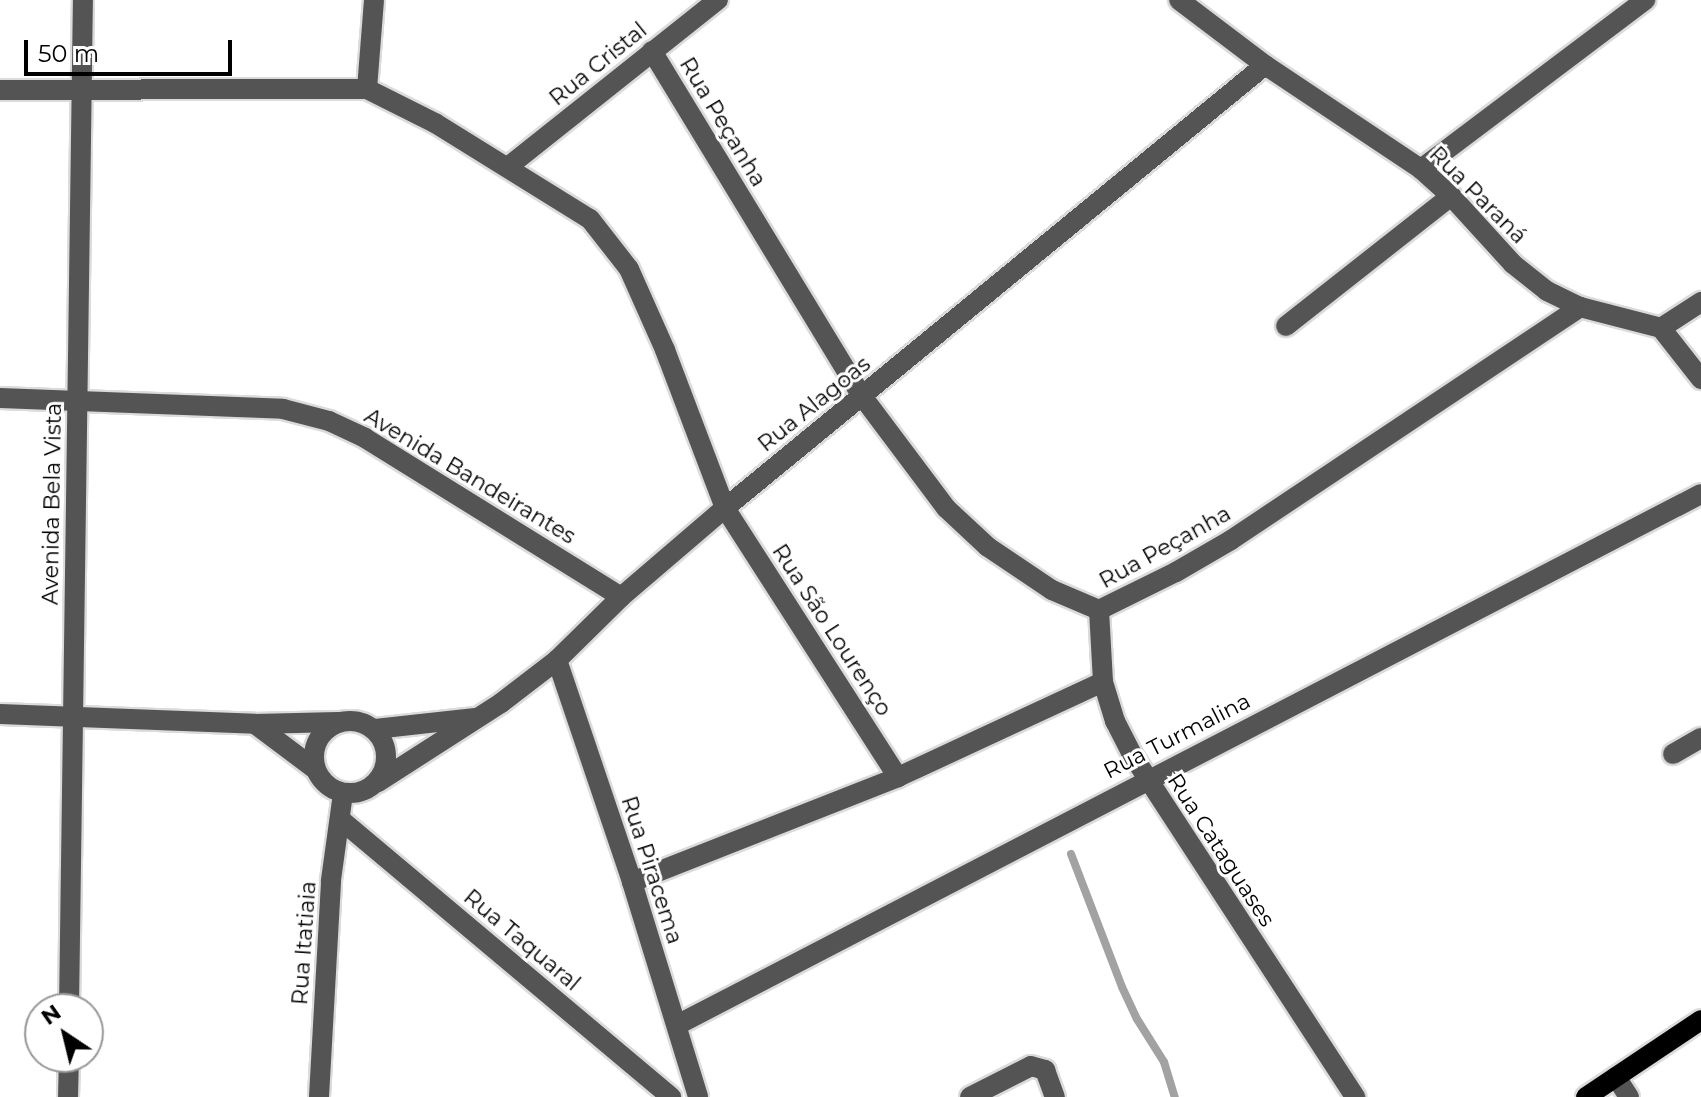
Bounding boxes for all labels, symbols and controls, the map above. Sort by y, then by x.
street label: Rua Cristal [544,17,652,111]
scale bar [28,24,236,74]
text: 50 m [38,39,99,68]
street label: Rua Peçanha [674,52,772,192]
street label: Rua Paraná [1424,141,1532,249]
street label: Rua Alagoas [753,351,875,457]
street label: Avenida Bela Vista [37,403,67,605]
street label: Avenida Bandeirantes [360,403,580,549]
street label: Rua Peçanha [1095,500,1235,594]
street label: Rua São Lourenço [767,539,897,721]
street label: Rua Turmalina [1099,688,1255,784]
street label: Rua Cataguases [1162,769,1280,931]
street label: Rua Piracema [616,793,688,947]
street label: Rua Itatiaia [286,880,322,1006]
street label: Rua Taquaral [458,884,586,996]
north arrow [24,993,104,1073]
text: N [36,998,66,1031]

